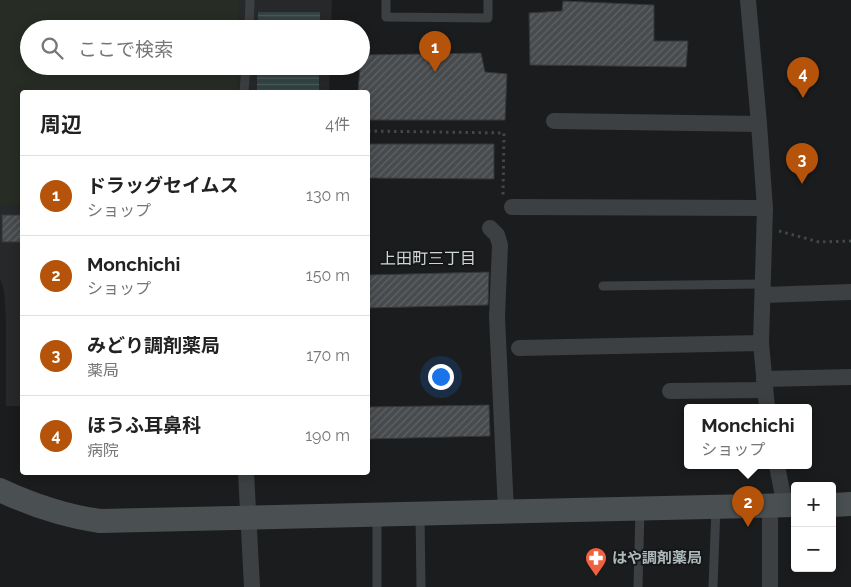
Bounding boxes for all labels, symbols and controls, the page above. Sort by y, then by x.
search box [20,20,370,75]
pin: 1 [419,31,451,72]
icon: search [38,34,66,62]
text: ここで検索 [78,38,173,60]
pin: 4 [787,57,819,98]
text: 周辺 [40,112,82,137]
text: 4件 [325,115,350,134]
pin: 3 [786,143,818,184]
text: ドラッグセイムス [87,174,239,196]
text: 1 [52,186,60,205]
text: 130 m [306,186,350,205]
text: ショップ [87,201,151,220]
district label: 上田町三丁目 [380,249,476,268]
text: Monchichi [87,253,180,275]
text: 2 [51,266,61,285]
text: 150 m [306,266,350,285]
text: ショップ [87,279,151,298]
text: みどり調剤薬局 [87,334,220,356]
text: 3 [52,346,60,365]
text: 170 m [306,346,350,365]
text: 薬局 [87,361,119,380]
your location [428,364,454,390]
popup [684,404,812,469]
text: ほうふ耳鼻科 [87,414,201,436]
text: Monchichi [701,414,795,436]
text: 4 [51,426,61,445]
text: 190 m [305,426,350,445]
text: ショップ [701,440,765,459]
text: 病院 [87,441,119,460]
map controls [791,482,836,572]
button: + [791,482,836,527]
pin: 2 [732,486,764,527]
button: − [791,527,836,572]
pharmacy icon: はや調剤薬局 [584,546,608,577]
place label: はや調剤薬局 [612,549,702,567]

